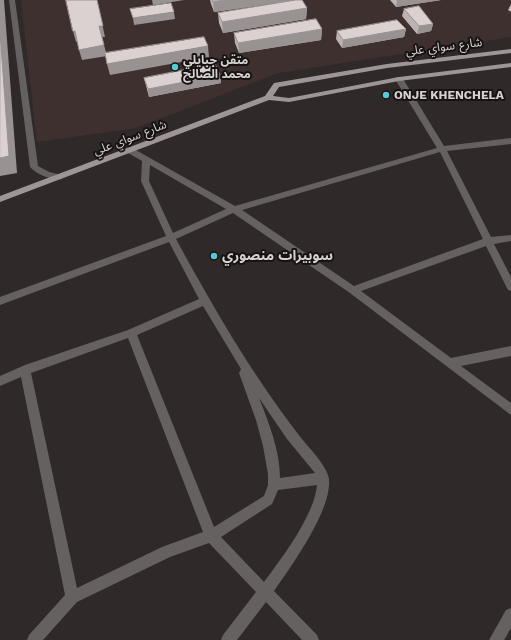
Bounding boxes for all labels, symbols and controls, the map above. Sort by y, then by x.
street label: شارع سواي علي [405,35,483,59]
place label: متقن جبايلي محمد الصالح [183,53,251,81]
marker: متقن جبايلي محمد الصالح [170,62,180,72]
place label: ONJE KHENCHELA [394,88,504,102]
marker: ONJE KHENCHELA [381,90,391,100]
street label: شارع سواي علي [91,117,169,159]
place label: سوبيرات منصوري [222,248,333,264]
marker: سوبيرات منصوري [209,251,219,261]

